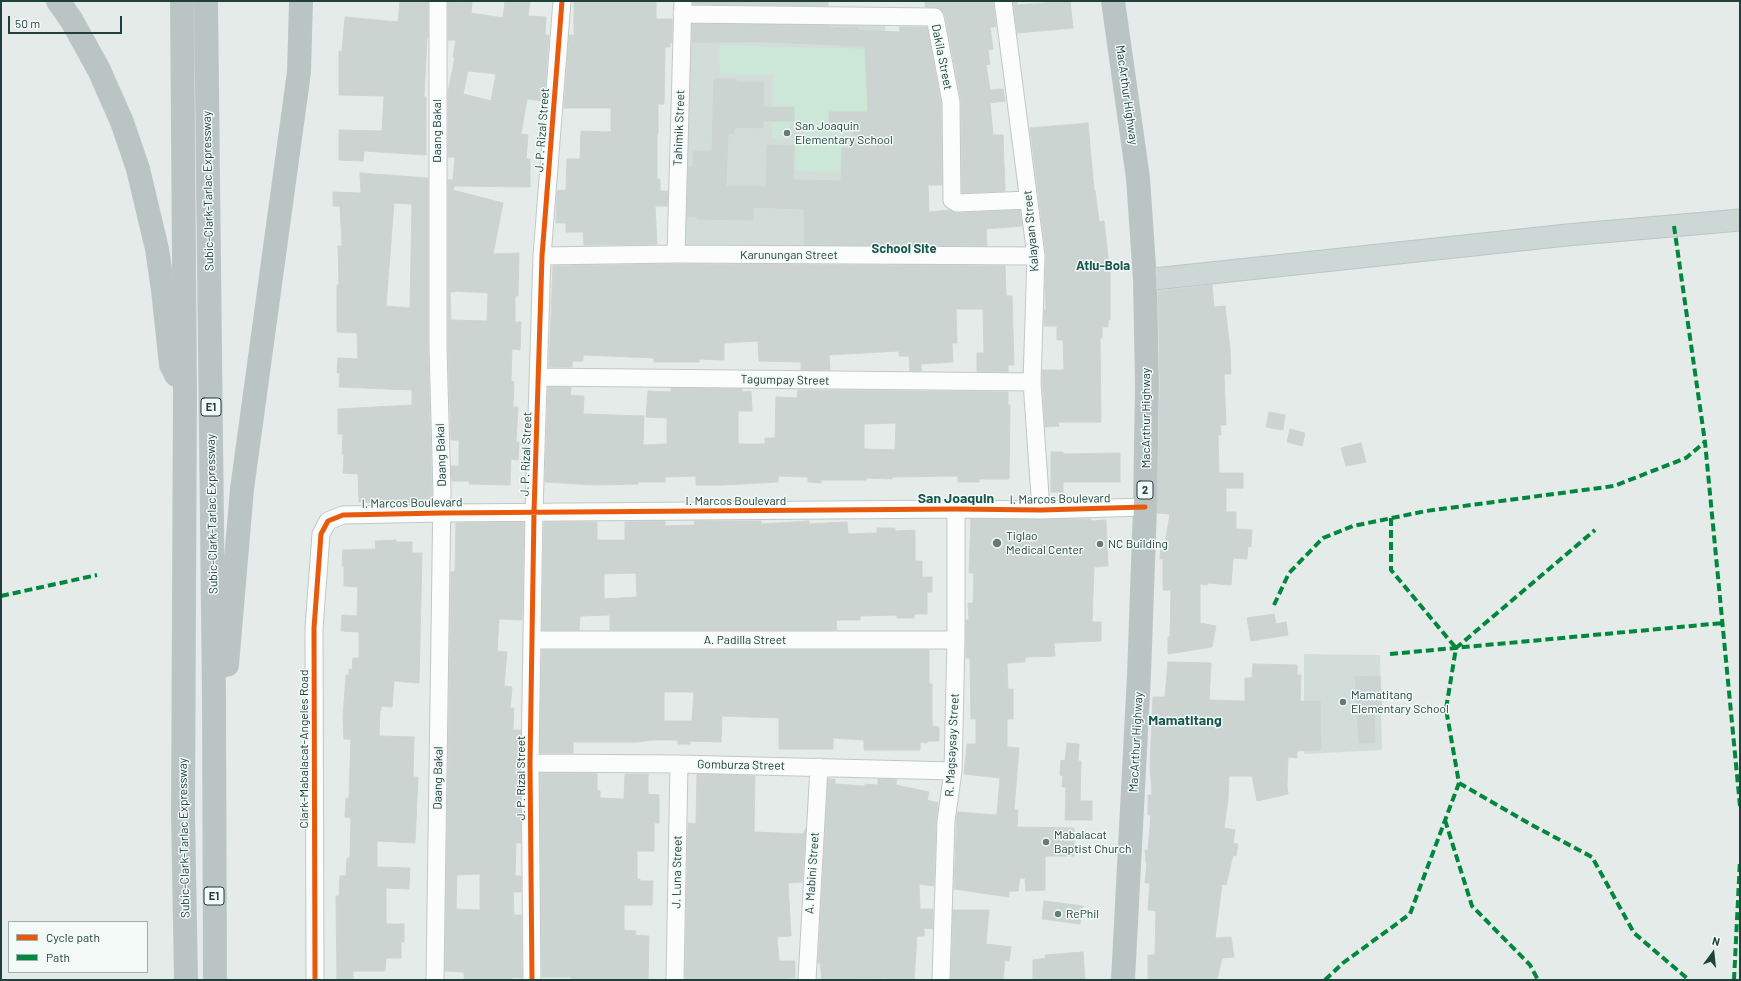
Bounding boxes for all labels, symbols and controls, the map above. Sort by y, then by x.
scale bar [10,8,124,34]
text: 50 m [15,16,40,30]
street label: Dakila Street [929,23,955,91]
street label: MacArthur Highway [1113,44,1141,146]
street label: J. P. Rizal Street [532,87,552,173]
street label: Tahimik Street [670,90,688,166]
street label: Daang Bakal [430,99,444,163]
street label: Subic-Clark-Tarlac Expressway [199,111,217,271]
place label: San Joaquin Elementary School [795,119,893,147]
marker: San Joaquin Elementary School [782,128,792,138]
street label: Kalayaan Street [1020,190,1042,272]
district label: School Site [871,241,937,257]
street label: Karunungan Street [740,248,838,262]
district label: Atlu-Bola [1076,258,1130,274]
street label: MacArthur Highway [1139,368,1153,468]
street label: Tagumpay Street [740,372,830,388]
road number: E1 [201,398,221,416]
street label: J. P. Rizal Street [517,411,535,497]
street label: Daang Bakal [433,423,449,487]
street label: Subic-Clark-Tarlac Expressway [203,434,221,594]
road number: 2 [1137,481,1153,499]
district label: San Joaquin [918,490,994,506]
street label: I. Marcos Boulevard [1009,491,1111,507]
street label: I. Marcos Boulevard [686,494,786,508]
street label: I. Marcos Boulevard [361,495,463,511]
place label: Tiglao Medical Center [1006,529,1083,557]
marker: Tiglao Medical Center [991,537,1003,549]
place label: NC Building [1108,537,1168,551]
marker: NC Building [1095,539,1105,549]
street label: A. Padilla Street [704,633,786,647]
street label: Clark-Mabalacat-Angeles Road [297,670,311,828]
place label: Mamatitang Elementary School [1351,688,1449,716]
street label: MacArthur Highway [1126,691,1146,793]
street label: R. Magsaysay Street [942,693,962,797]
marker: Mamatitang Elementary School [1338,697,1348,707]
district label: Mamatitang [1148,712,1222,728]
street label: J. P. Rizal Street [514,736,528,820]
street label: Daang Bakal [430,746,446,810]
street label: Gomburza Street [697,757,785,773]
street label: Subic-Clark-Tarlac Expressway [175,758,193,918]
place label: Mabalacat Baptist Church [1054,828,1131,856]
street label: A. Mabini Street [802,832,822,914]
street label: J. Luna Street [669,835,685,909]
marker: Mabalacat Baptist Church [1041,837,1051,847]
road number: E1 [204,887,224,905]
place label: RePhil [1066,907,1099,921]
marker: RePhil [1053,909,1063,919]
legend [8,921,148,973]
text: Cycle path [46,930,100,944]
north arrow [1693,933,1733,973]
text: N [1711,934,1721,948]
text: Path [46,950,70,964]

